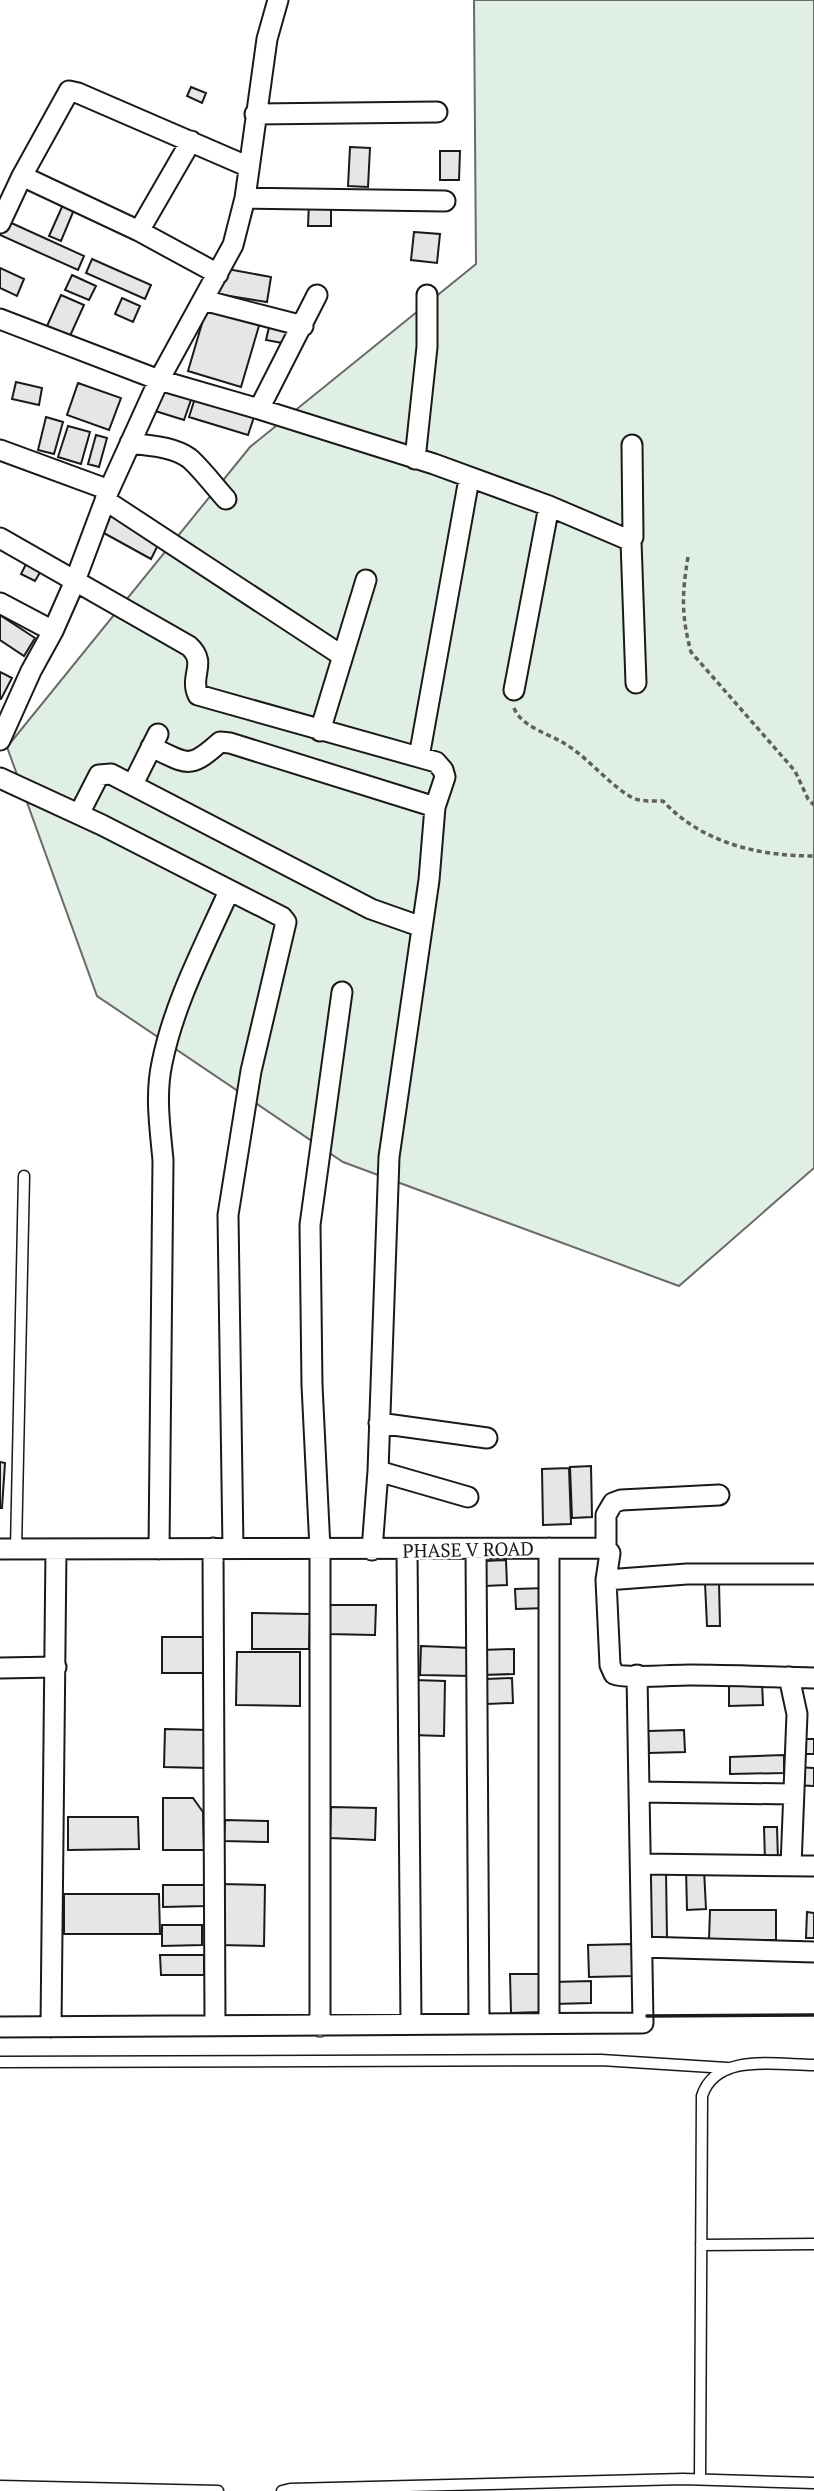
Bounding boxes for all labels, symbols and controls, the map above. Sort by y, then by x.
street label: PHASE V ROAD [402,1535,534,1563]

